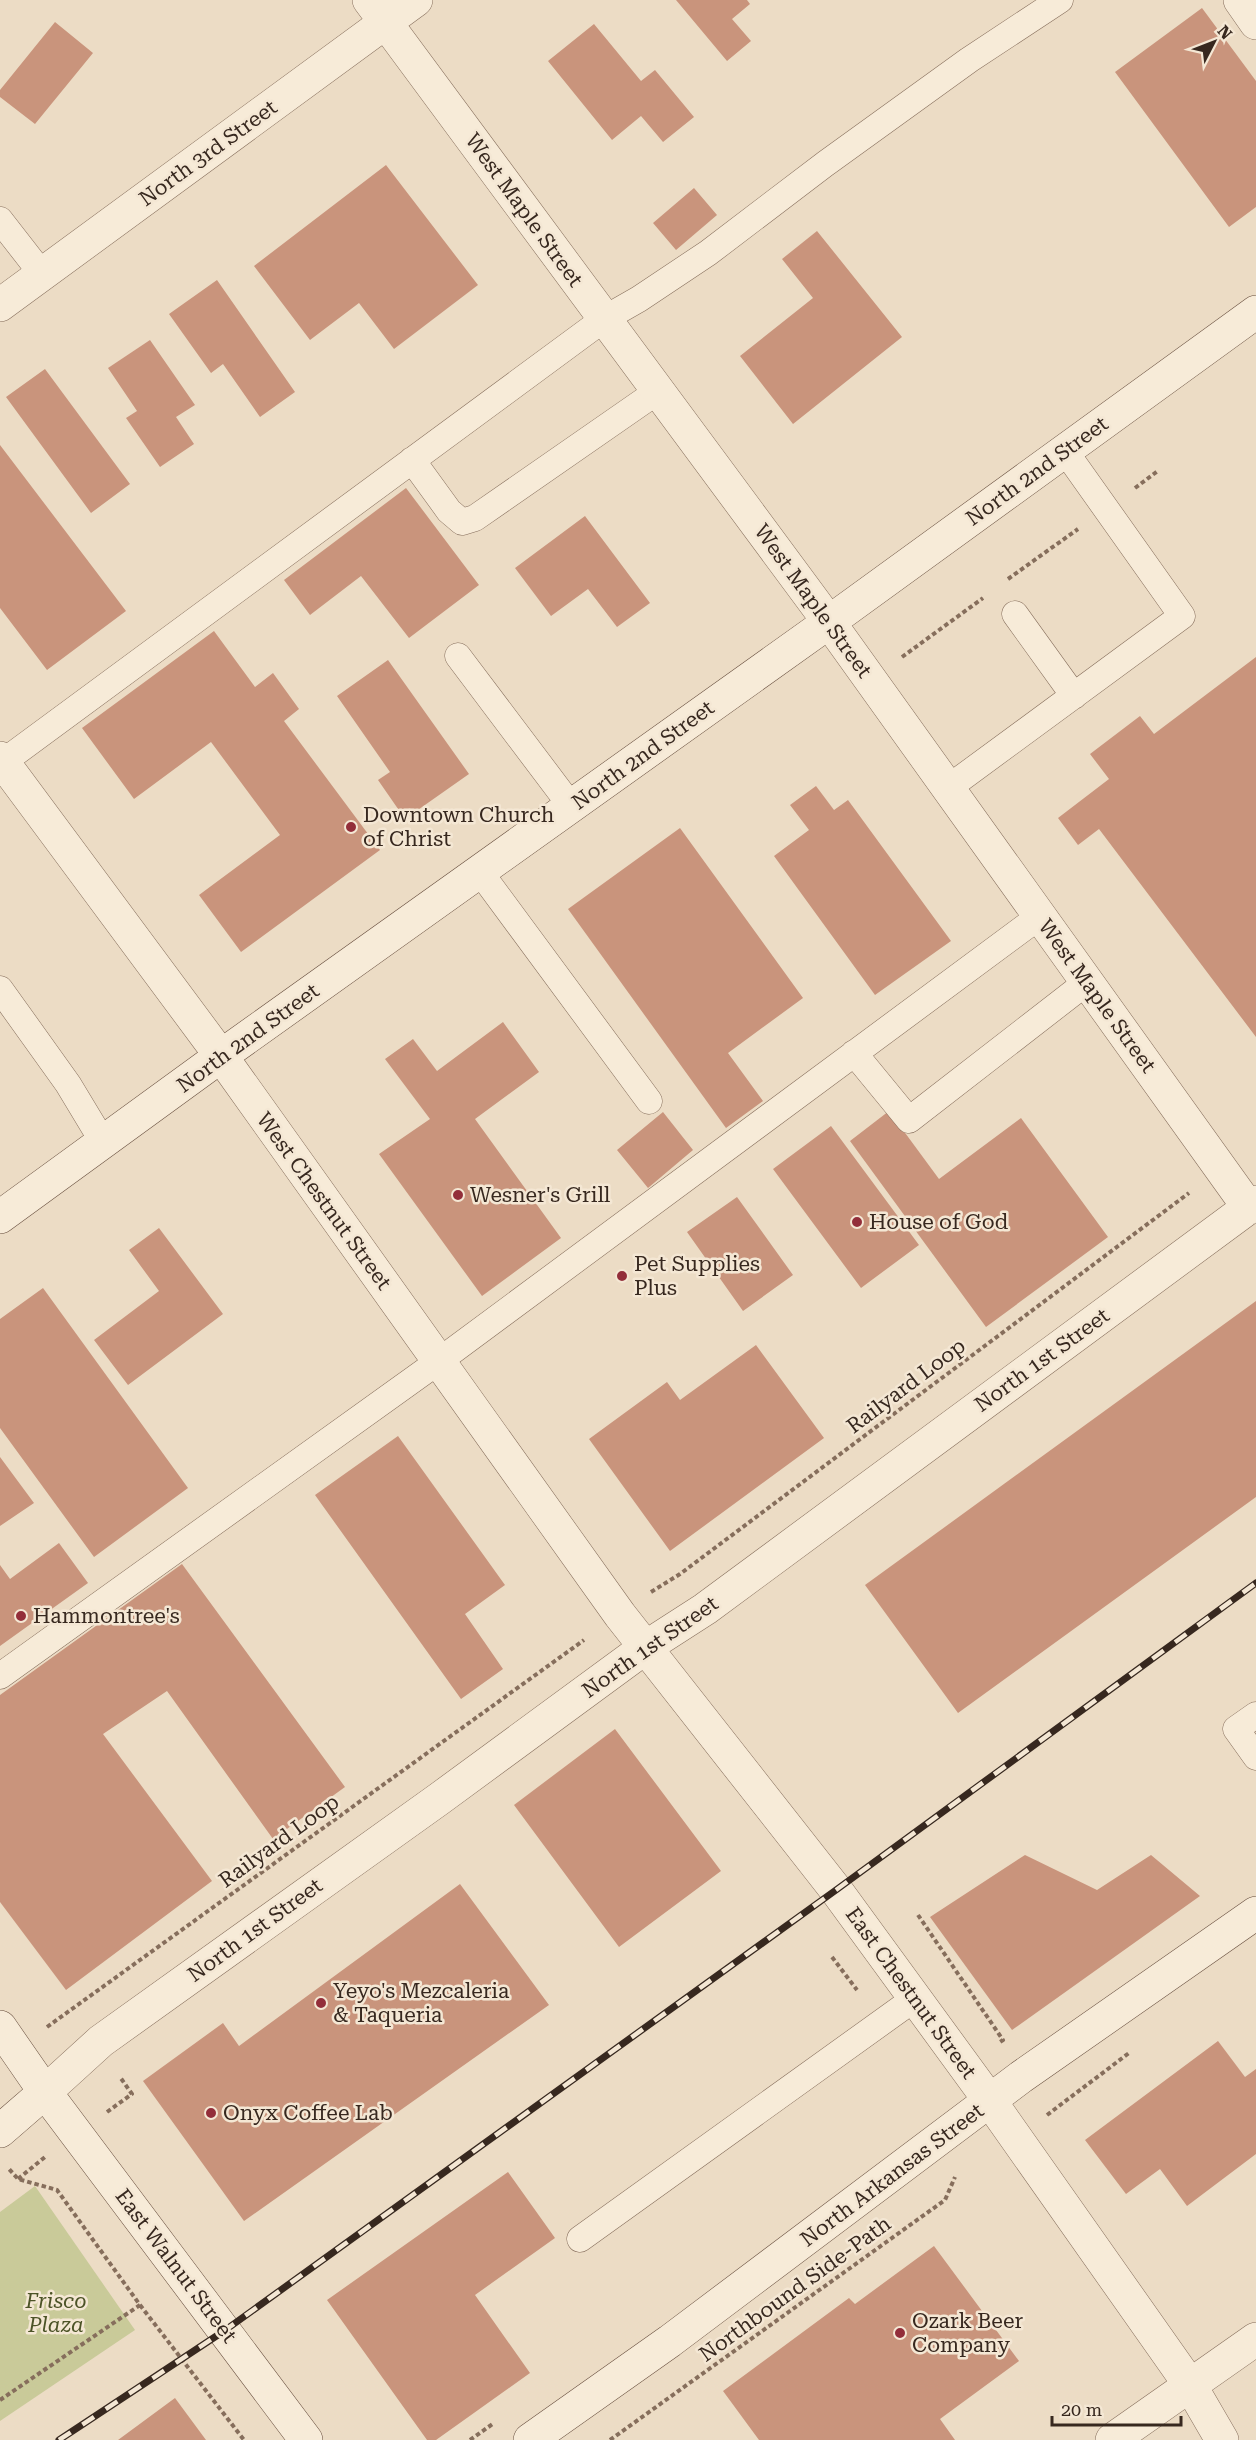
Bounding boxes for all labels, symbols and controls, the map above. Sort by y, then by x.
north arrow [1184,12,1244,72]
text: N [1214,21,1236,43]
street label: North 3rd Street [134,95,282,211]
street label: West Maple Street [460,129,588,291]
street label: North 2nd Street [961,411,1113,531]
street label: West Maple Street [749,520,877,682]
street label: North 2nd Street [567,695,719,815]
place label: Downtown Church of Christ [363,803,555,851]
marker: Downtown Church of Christ [344,820,358,834]
street label: West Maple Street [1033,915,1161,1077]
street label: North 2nd Street [172,978,324,1098]
street label: West Chestnut Street [252,1108,396,1294]
place label: Wesner's Grill [470,1183,611,1207]
marker: Wesner's Grill [451,1188,465,1202]
place label: House of God [869,1210,1009,1234]
marker: House of God [850,1215,864,1229]
place label: Pet Supplies Plus [634,1252,760,1300]
marker: Pet Supplies Plus [615,1269,629,1283]
street label: North 1st Street [970,1303,1114,1417]
street label: Railyard Loop [842,1334,970,1438]
street label: North 1st Street [577,1591,723,1703]
place label: Hammontree's [33,1604,180,1628]
marker: Hammontree's [14,1609,28,1623]
street label: Railyard Loop [214,1790,344,1892]
street label: North 1st Street [183,1873,327,1987]
street label: East Chestnut Street [841,1903,981,2083]
place label: Yeyo's Mezcaleria & Taqueria [333,1979,510,2027]
marker: Yeyo's Mezcaleria & Taqueria [314,1996,328,2010]
street label: North Arkansas Street [796,2098,988,2252]
place label: Onyx Coffee Lab [223,2101,393,2125]
marker: Onyx Coffee Lab [204,2106,218,2120]
street label: East Walnut Street [110,2184,242,2348]
street label: Northbound Side-Path [695,2211,896,2367]
park label: Frisco Plaza [24,2289,87,2337]
place label: Ozark Beer Company [912,2309,1024,2357]
marker: Ozark Beer Company [893,2326,907,2340]
scale bar [1052,2389,1181,2427]
text: 20 m [1061,2399,1102,2420]

